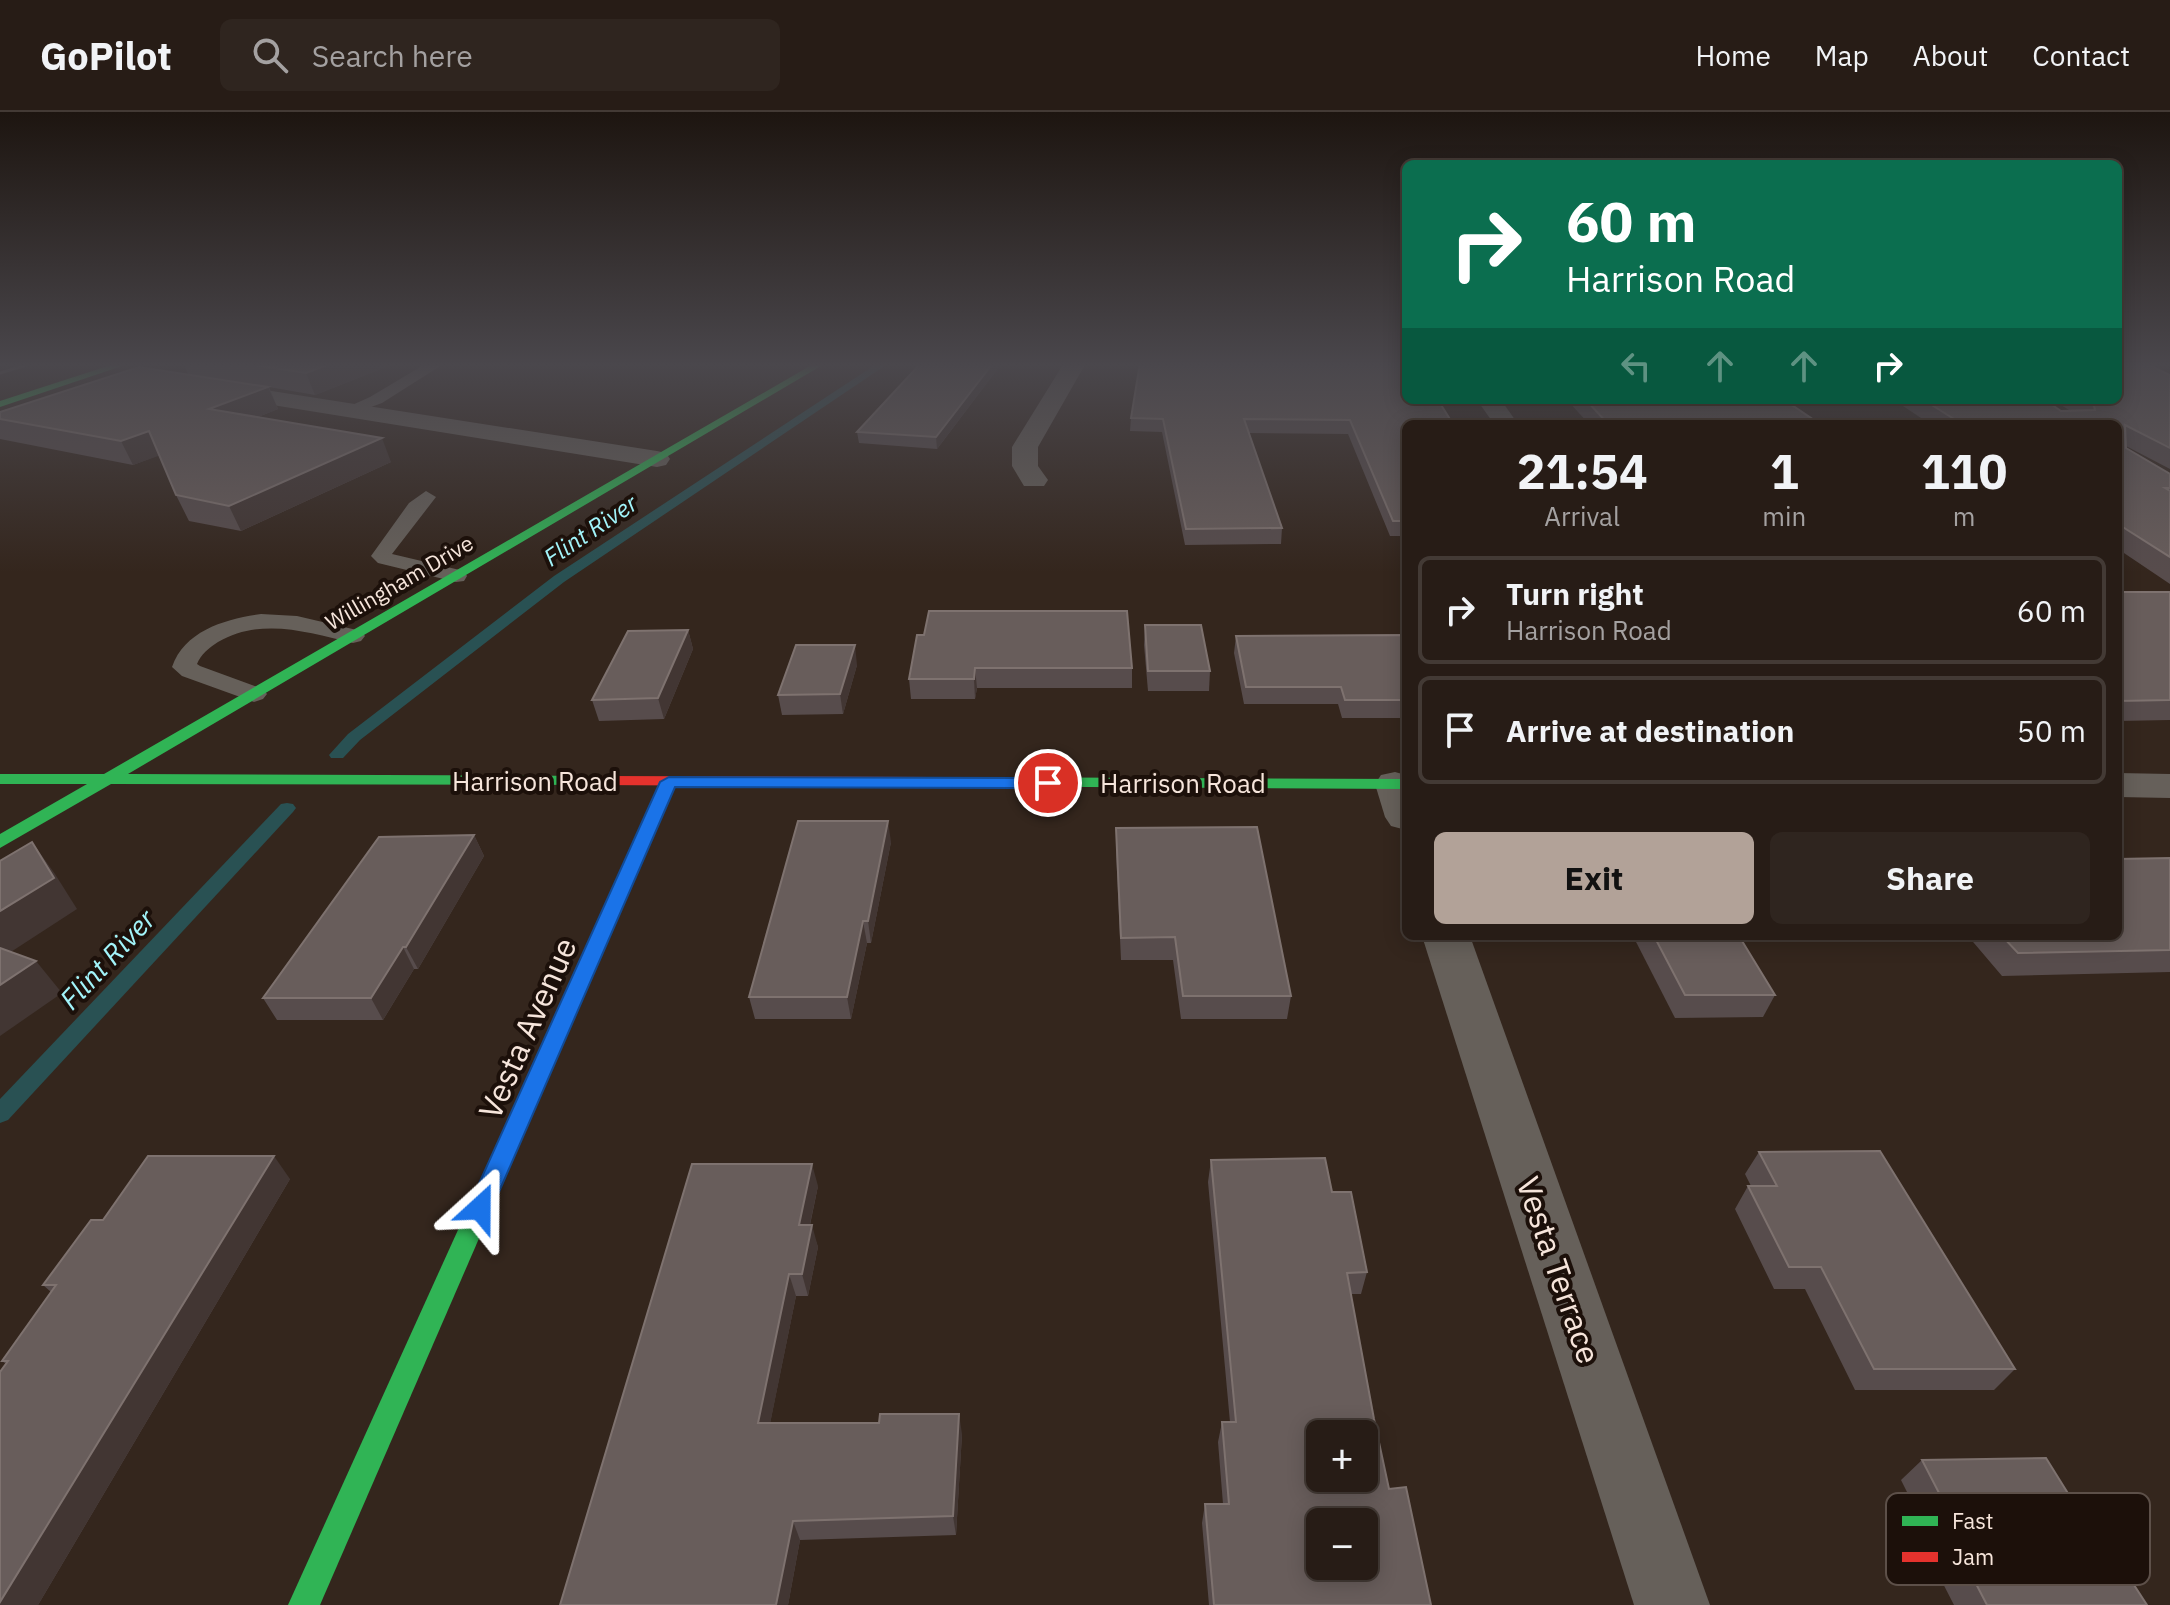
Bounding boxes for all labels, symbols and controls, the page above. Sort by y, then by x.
search box [220,19,780,91]
text: GoPilot [40,31,172,80]
icon: search [248,33,292,77]
text: Search here [312,36,473,75]
text: Home [1695,37,1771,74]
text: Map [1815,37,1869,74]
text: About [1913,37,1988,74]
text: Contact [2032,37,2130,74]
text: 60 m [1566,185,1696,257]
icon: right [1434,192,1538,296]
text: Harrison Road [1566,255,1796,302]
icon: left [1614,344,1658,388]
icon: ahead [1698,344,1742,388]
icon: ahead [1782,344,1826,388]
icon: right [1866,344,1910,388]
text: 21:54 [1517,440,1648,502]
text: 1 [1770,440,1799,502]
text: 110 [1921,440,2007,502]
water label: Flint River [537,486,644,573]
text: Arrival [1544,499,1620,533]
text: min [1762,499,1806,533]
text: m [1953,499,1975,533]
street label: Willingham Drive [320,528,478,636]
text: Turn right [1506,574,1644,613]
icon: right [1438,588,1482,632]
text: 60 m [2017,591,2086,630]
text: Harrison Road [1506,613,1672,647]
icon: arrive [1438,708,1482,752]
text: Arrive at destination [1506,711,1794,750]
text: 50 m [2017,711,2086,750]
pin [1014,749,1082,817]
icon: arrive [1026,761,1070,805]
street label: Harrison Road [452,764,618,798]
street label: Harrison Road [1100,766,1266,800]
button: Exit [1434,832,1754,924]
button: Share [1770,832,2090,924]
water label: Flint River [51,900,163,1017]
street label: Vesta Avenue [468,931,586,1125]
position arrow [438,1166,522,1250]
street label: Vesta Terrace [1507,1171,1611,1369]
map controls [1306,1420,1378,1580]
button: + [1306,1420,1378,1492]
legend [1886,1493,2150,1585]
text: Fast [1952,1506,1993,1535]
button: − [1306,1508,1378,1580]
text: Jam [1952,1542,1994,1571]

